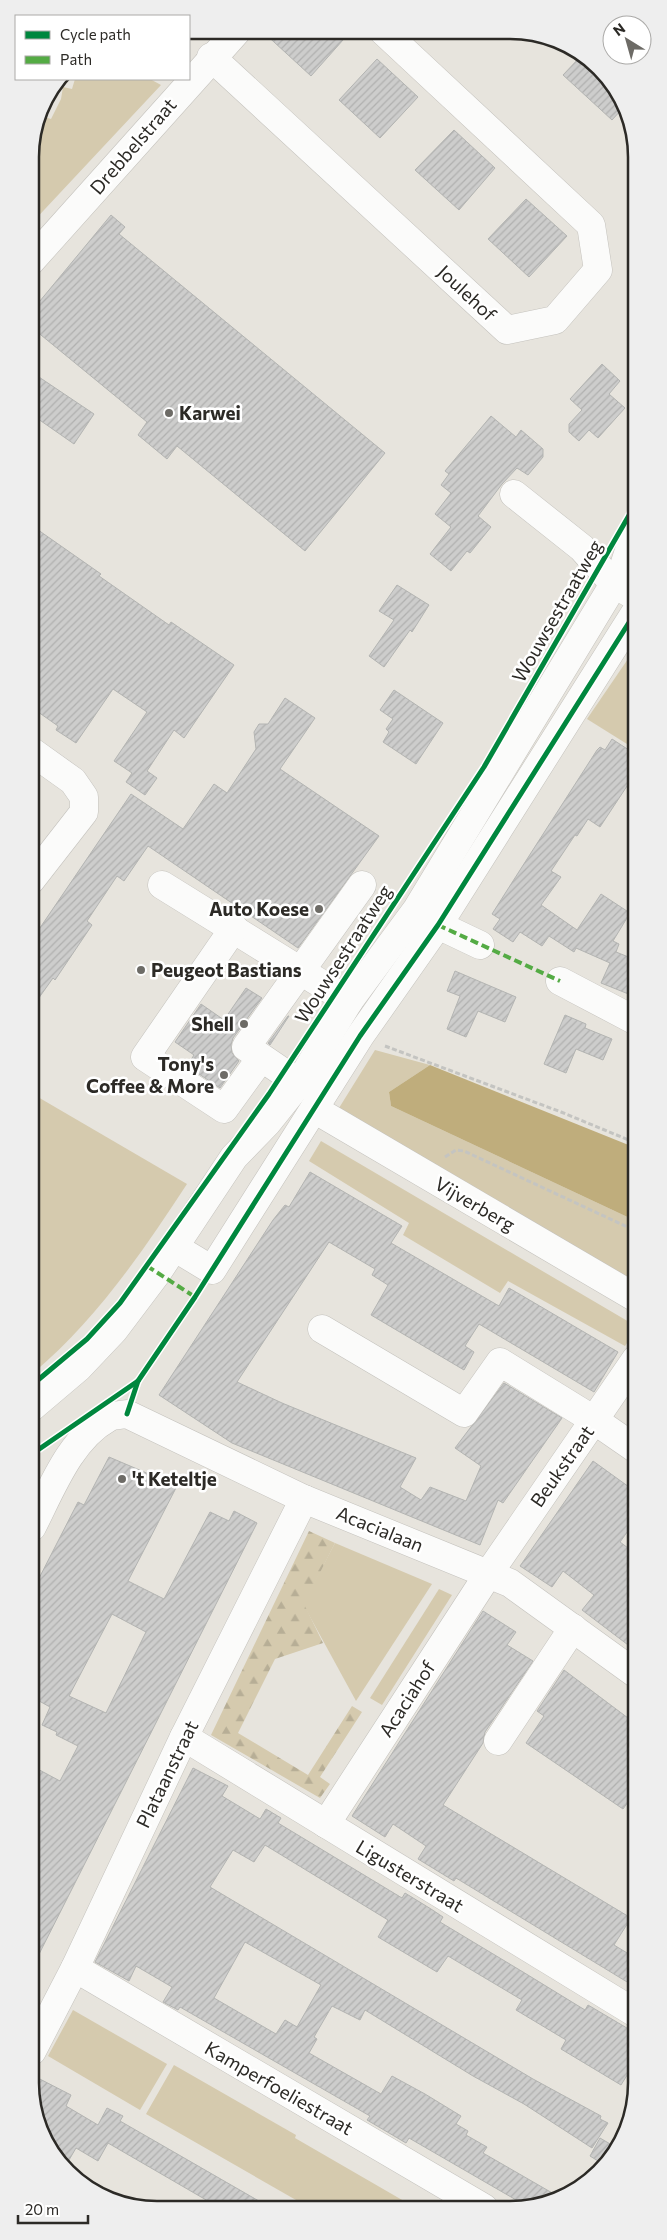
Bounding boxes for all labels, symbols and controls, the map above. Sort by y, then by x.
legend [15,15,190,80]
north arrow [602,15,652,65]
text: N [610,19,628,39]
text: Cycle path [60,25,131,43]
text: Path [60,50,92,68]
street label: Drebbelstraat [85,93,181,199]
street label: Joulehof [433,260,502,326]
place label: Karwei [179,401,241,424]
marker: Karwei [163,407,175,419]
street label: Wouwsestraatweg [506,536,607,686]
street label: Wouwsestraatweg [289,880,396,1027]
place label: Auto Koese [209,897,309,920]
marker: Auto Koese [313,903,325,915]
place label: Peugeot Bastians [151,958,302,981]
marker: Peugeot Bastians [135,964,147,976]
place label: Shell [191,1012,234,1035]
marker: Shell [238,1018,250,1030]
place label: Tony's Coffee & More [86,1052,214,1097]
marker: Tony's Coffee & More [218,1069,230,1081]
street label: Vijverberg [431,1171,520,1236]
street label: Beukstraat [525,1420,598,1511]
place label: 't Keteltje [132,1467,217,1490]
marker: 't Keteltje [116,1473,128,1485]
street label: Acacialaan [333,1501,427,1556]
street label: Acaciahof [374,1656,440,1741]
street label: Plataanstraat [131,1716,203,1831]
street label: Ligusterstraat [352,1834,468,1917]
street label: Kamperfoeliestraat [201,2036,358,2140]
scale bar [18,2192,88,2224]
text: 20 m [25,2200,59,2218]

